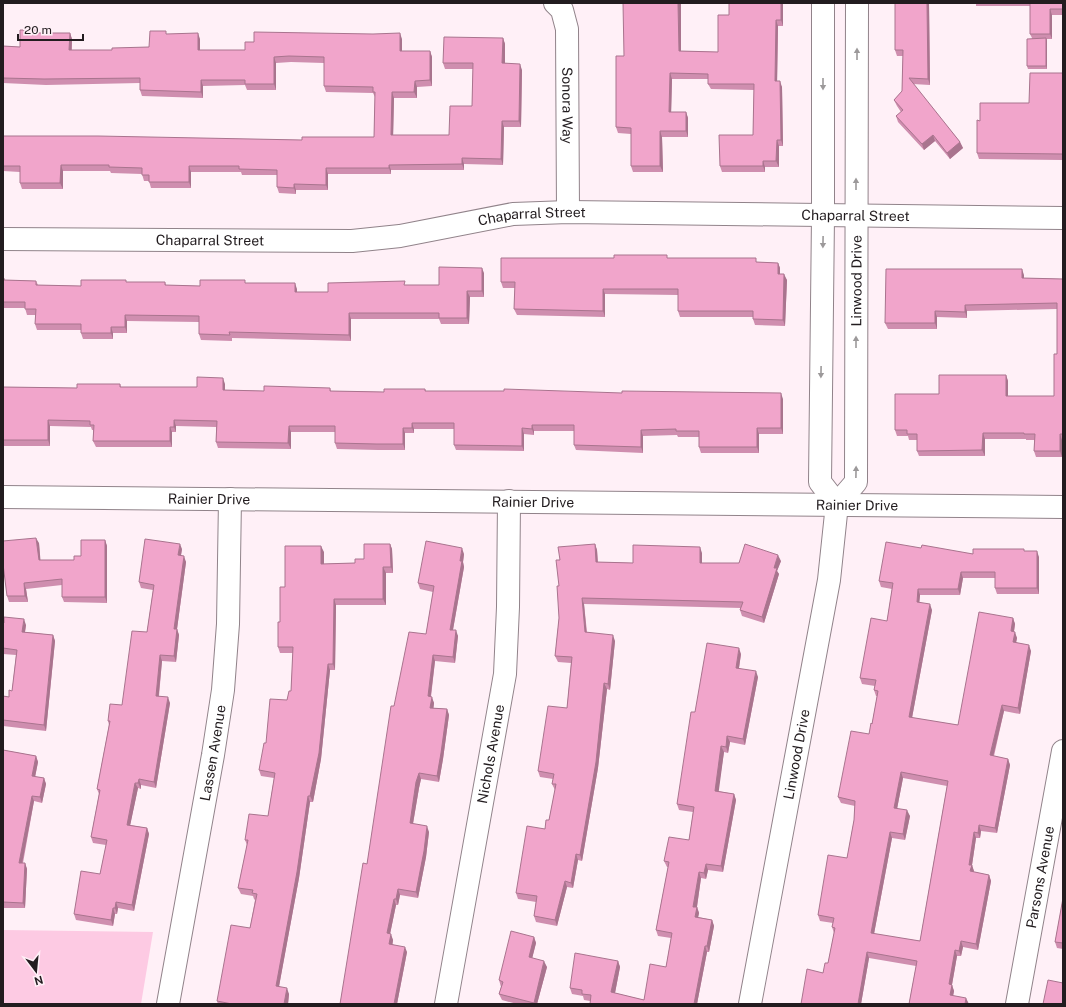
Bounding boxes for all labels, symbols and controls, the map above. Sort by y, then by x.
scale bar [18,16,83,42]
text: 20 m [24,23,52,37]
one-way arrow [854,47,860,60]
street label: Sonora Way [559,67,576,145]
one-way arrow [820,78,826,91]
one-way arrow [853,177,859,190]
street label: Chaparral Street [476,204,586,229]
street label: Chaparral Street [801,207,910,224]
street label: Chaparral Street [156,232,264,248]
street label: Linwood Drive [848,235,865,327]
one-way arrow [820,236,826,249]
one-way arrow [853,335,859,348]
one-way arrow [818,366,824,379]
one-way arrow [853,465,859,478]
street label: Rainier Drive [168,491,250,507]
street label: Rainier Drive [492,494,574,510]
street label: Rainier Drive [816,497,898,513]
street label: Nichols Avenue [474,703,507,805]
street label: Lassen Avenue [197,704,229,802]
street label: Linwood Drive [780,708,813,801]
street label: Parsons Avenue [1023,825,1057,929]
north arrow [16,951,56,991]
text: N [33,974,45,988]

